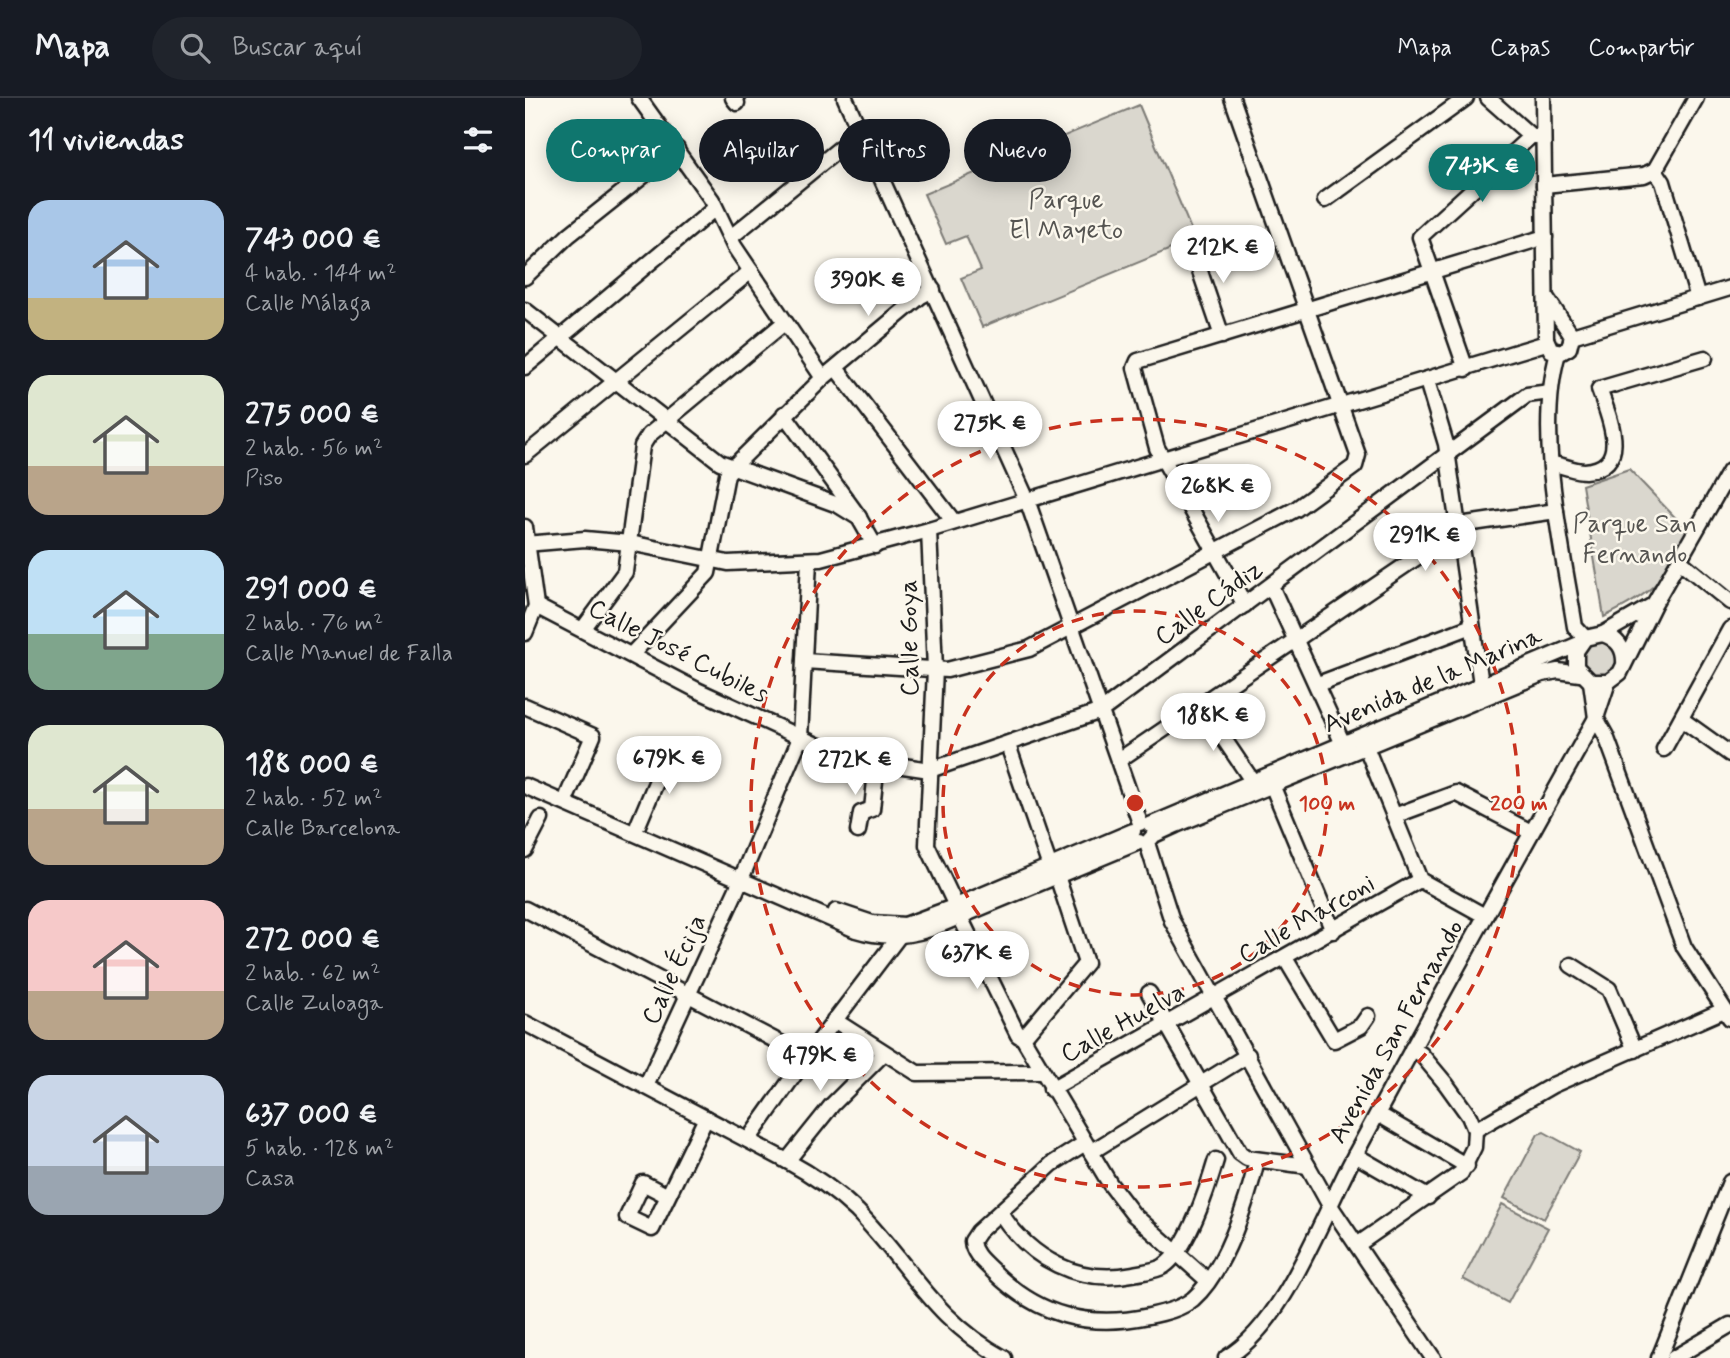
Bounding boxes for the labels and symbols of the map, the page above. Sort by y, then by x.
pin: 743K € [1425,144,1539,204]
park label: Parque El Mayeto [1009,184,1123,248]
pin: 212K € [1166,226,1280,285]
pin: 390K € [811,258,925,318]
pin: 275K € [933,402,1047,461]
pin: 268K € [1161,464,1275,524]
park label: Parque San Fernando [1573,508,1697,572]
pin: 291K € [1368,514,1482,573]
street label: Calle Cádiz [1148,553,1270,654]
street label: Calle Goya [892,579,928,697]
street label: Calle José Cubiles [582,592,774,712]
street label: Avenida de la Marina [1318,619,1548,742]
pin: 188K € [1156,694,1270,753]
pin: 679K € [612,736,726,796]
pin: 272K € [798,738,912,797]
text: 100 m [1299,790,1355,818]
text: 200 m [1490,790,1548,818]
centre of rings [1123,791,1147,815]
street label: Calle Marconi [1232,867,1382,973]
street label: Calle Écija [633,908,715,1031]
street label: Avenida San Fernando [1321,914,1472,1150]
pin: 637K € [920,932,1034,991]
street label: Calle Huelva [1055,976,1191,1072]
pin: 479K € [763,1034,877,1093]

